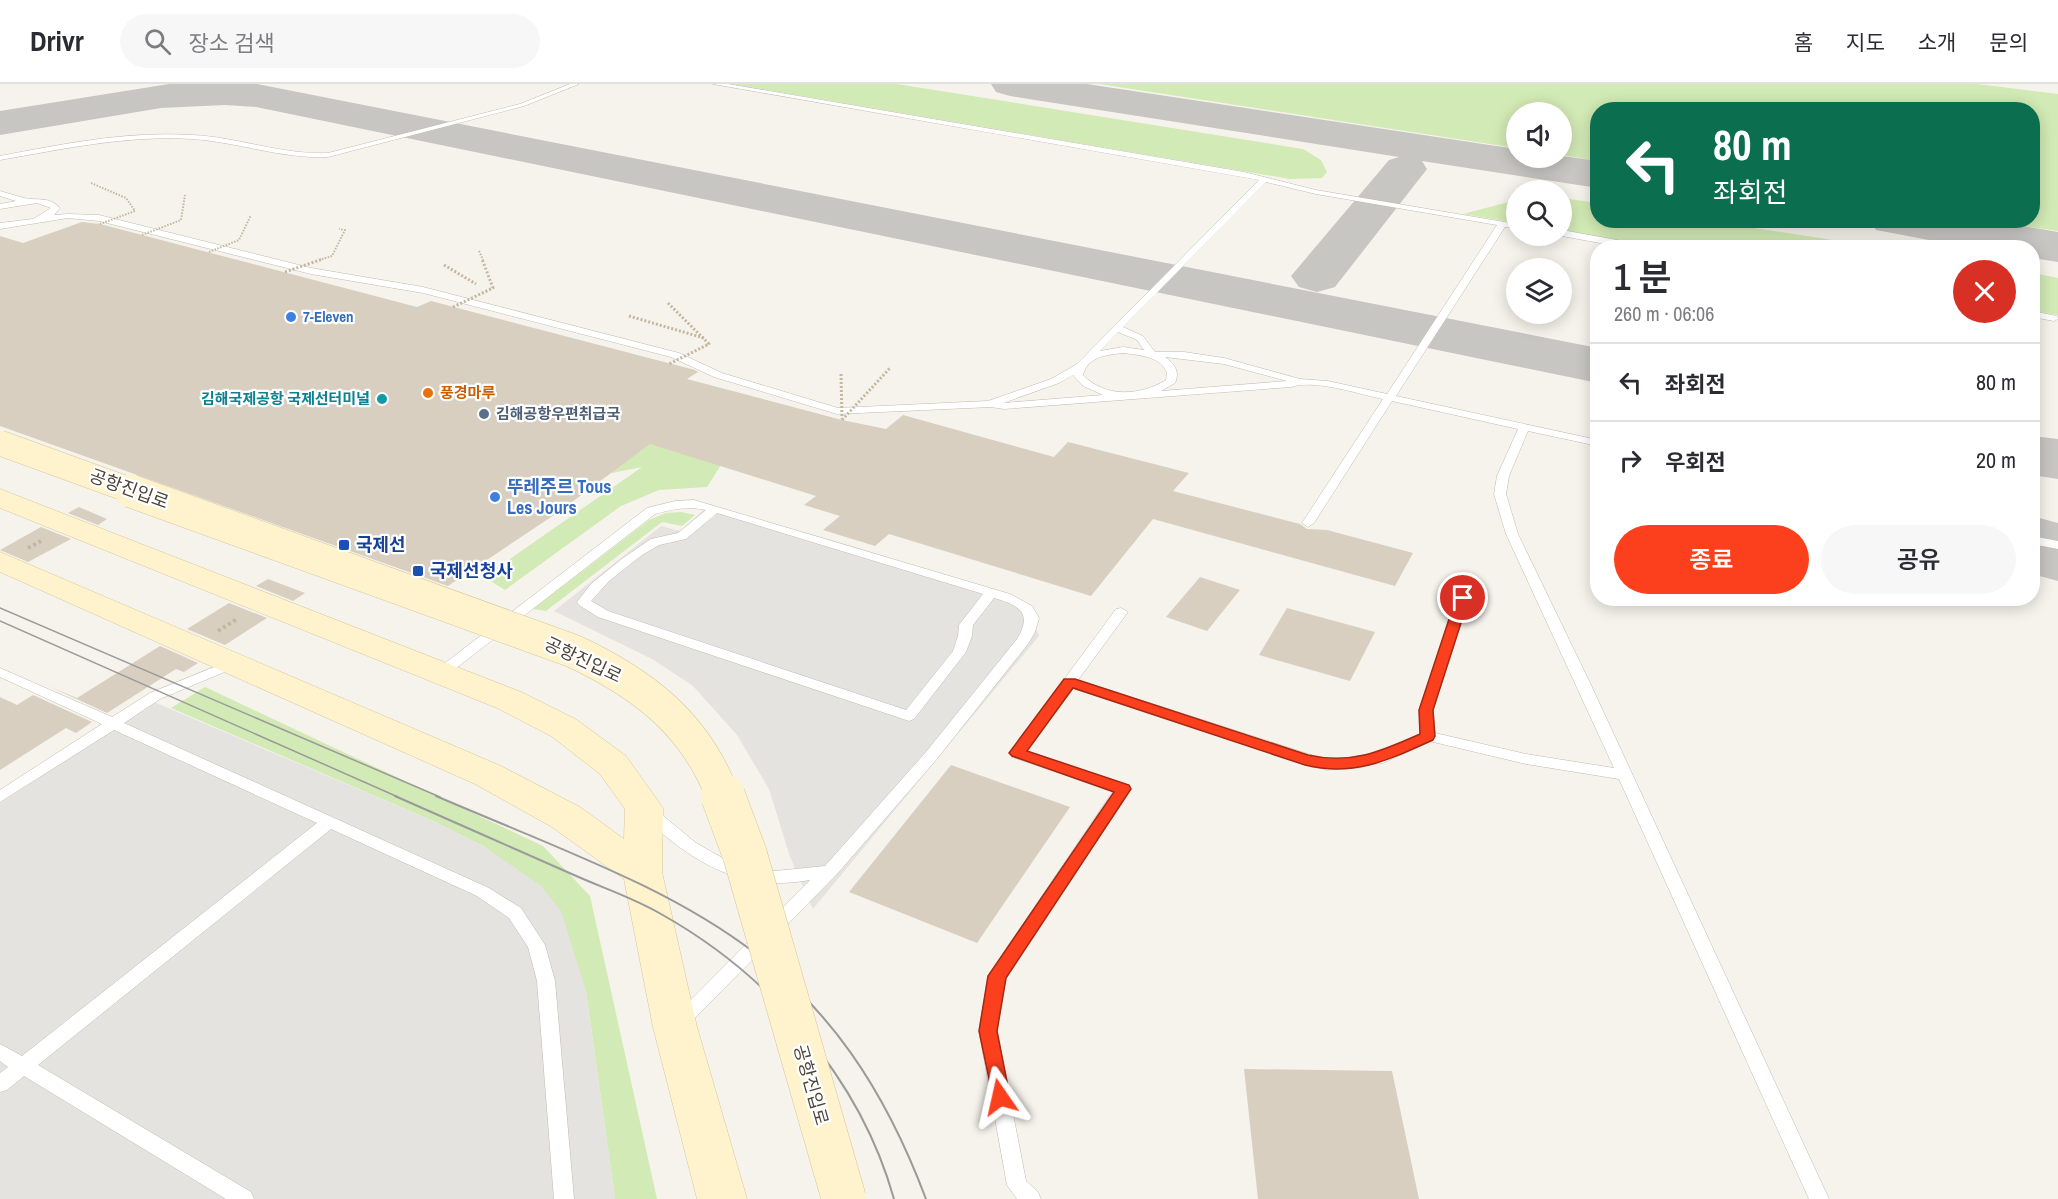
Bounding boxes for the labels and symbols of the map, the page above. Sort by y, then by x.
place label: 7-Eleven [303,306,354,327]
marker: 7-Eleven [284,310,298,324]
place label: 풍경마루 [440,382,495,403]
marker: 풍경마루 [421,386,435,400]
place label: 김해국제공항 국제선터미널 [201,388,370,409]
marker: 김해국제공항 국제선터미널 [375,392,389,406]
place label: 김해공항우편취급국 [496,403,620,424]
marker: 김해공항우편취급국 [477,407,491,421]
street label: 공항진입로 [86,463,172,514]
place label: 뚜레주르 Tous Les Jours [507,474,612,520]
marker: 뚜레주르 Tous Les Jours [488,490,502,504]
place label: 국제선 [356,532,406,557]
marker: 국제선 [337,538,351,552]
place label: 국제선청사 [430,558,513,583]
marker: 국제선청사 [411,564,425,578]
pin [1437,572,1488,623]
street label: 공항진입로 [540,631,626,688]
street label: 공항진입로 [788,1042,835,1128]
position arrow [968,1065,1032,1129]

